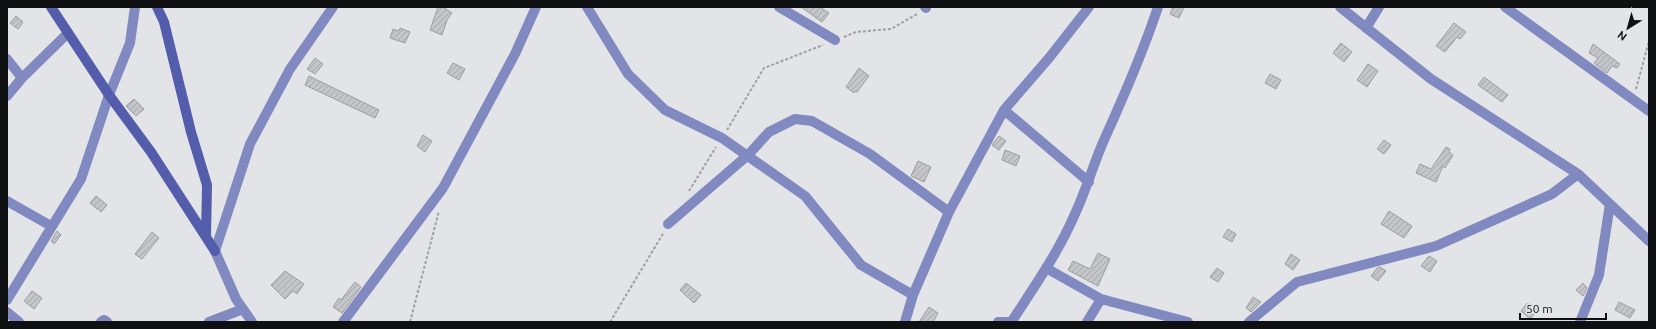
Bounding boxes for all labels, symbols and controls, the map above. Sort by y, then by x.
north arrow [1608,8,1648,48]
text: N [1615,29,1629,43]
scale bar [1520,295,1606,321]
text: 50 m [1526,302,1553,315]

